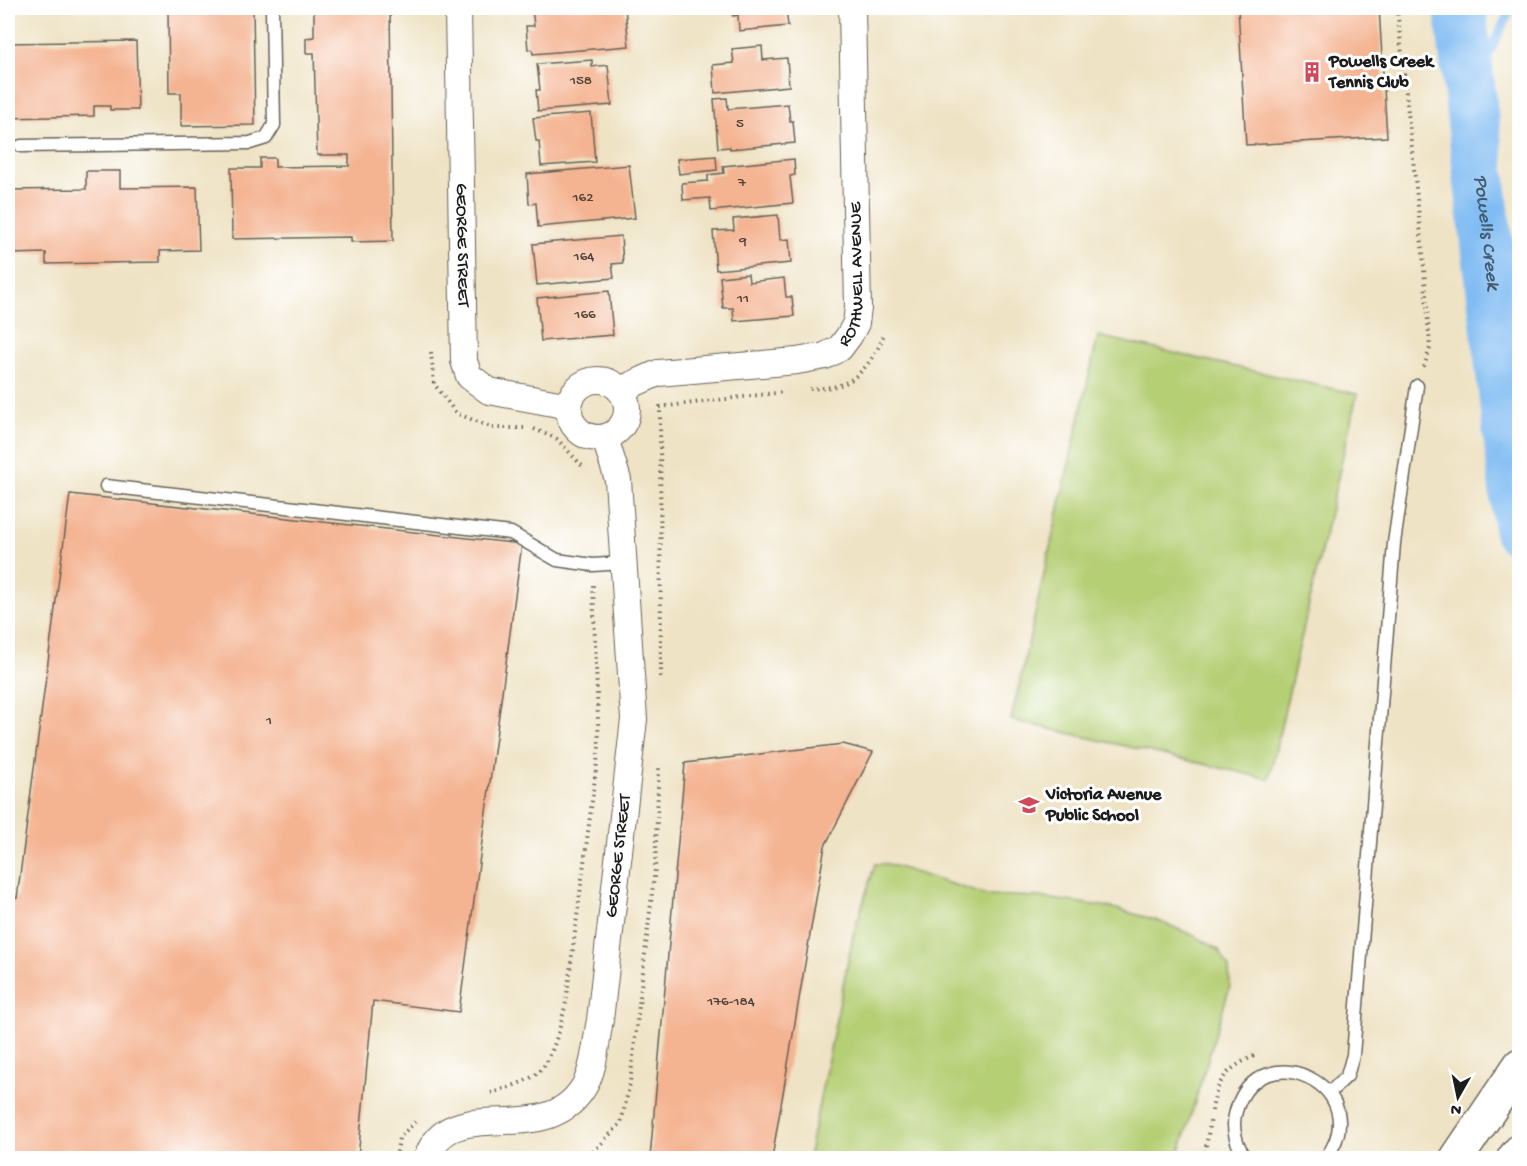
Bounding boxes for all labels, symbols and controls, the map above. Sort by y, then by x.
place label: Powells Creek Tennis Club [1327,52,1435,94]
building icon: Powells Creek Tennis Club [1300,60,1324,84]
house number: 158 [569,72,592,90]
house number: 5 [736,115,744,133]
house number: 7 [737,174,747,192]
water label: Powells Creek [1468,174,1504,293]
street label: GEORGE STREET [450,183,474,308]
house number: 162 [571,189,594,207]
street label: ROTHWELL AVENUE [834,201,869,351]
house number: 9 [738,233,747,251]
house number: 164 [573,248,594,266]
house number: 11 [736,290,749,308]
house number: 166 [573,306,596,324]
house number: 1 [265,712,272,730]
place label: Victoria Avenue Public School [1045,785,1162,827]
street label: GEORGE STREET [601,792,636,919]
school or university icon: Victoria Avenue Public School [1017,793,1041,817]
house number: 176-184 [706,993,755,1011]
north arrow [1428,1067,1488,1127]
text: N [1449,1098,1463,1119]

